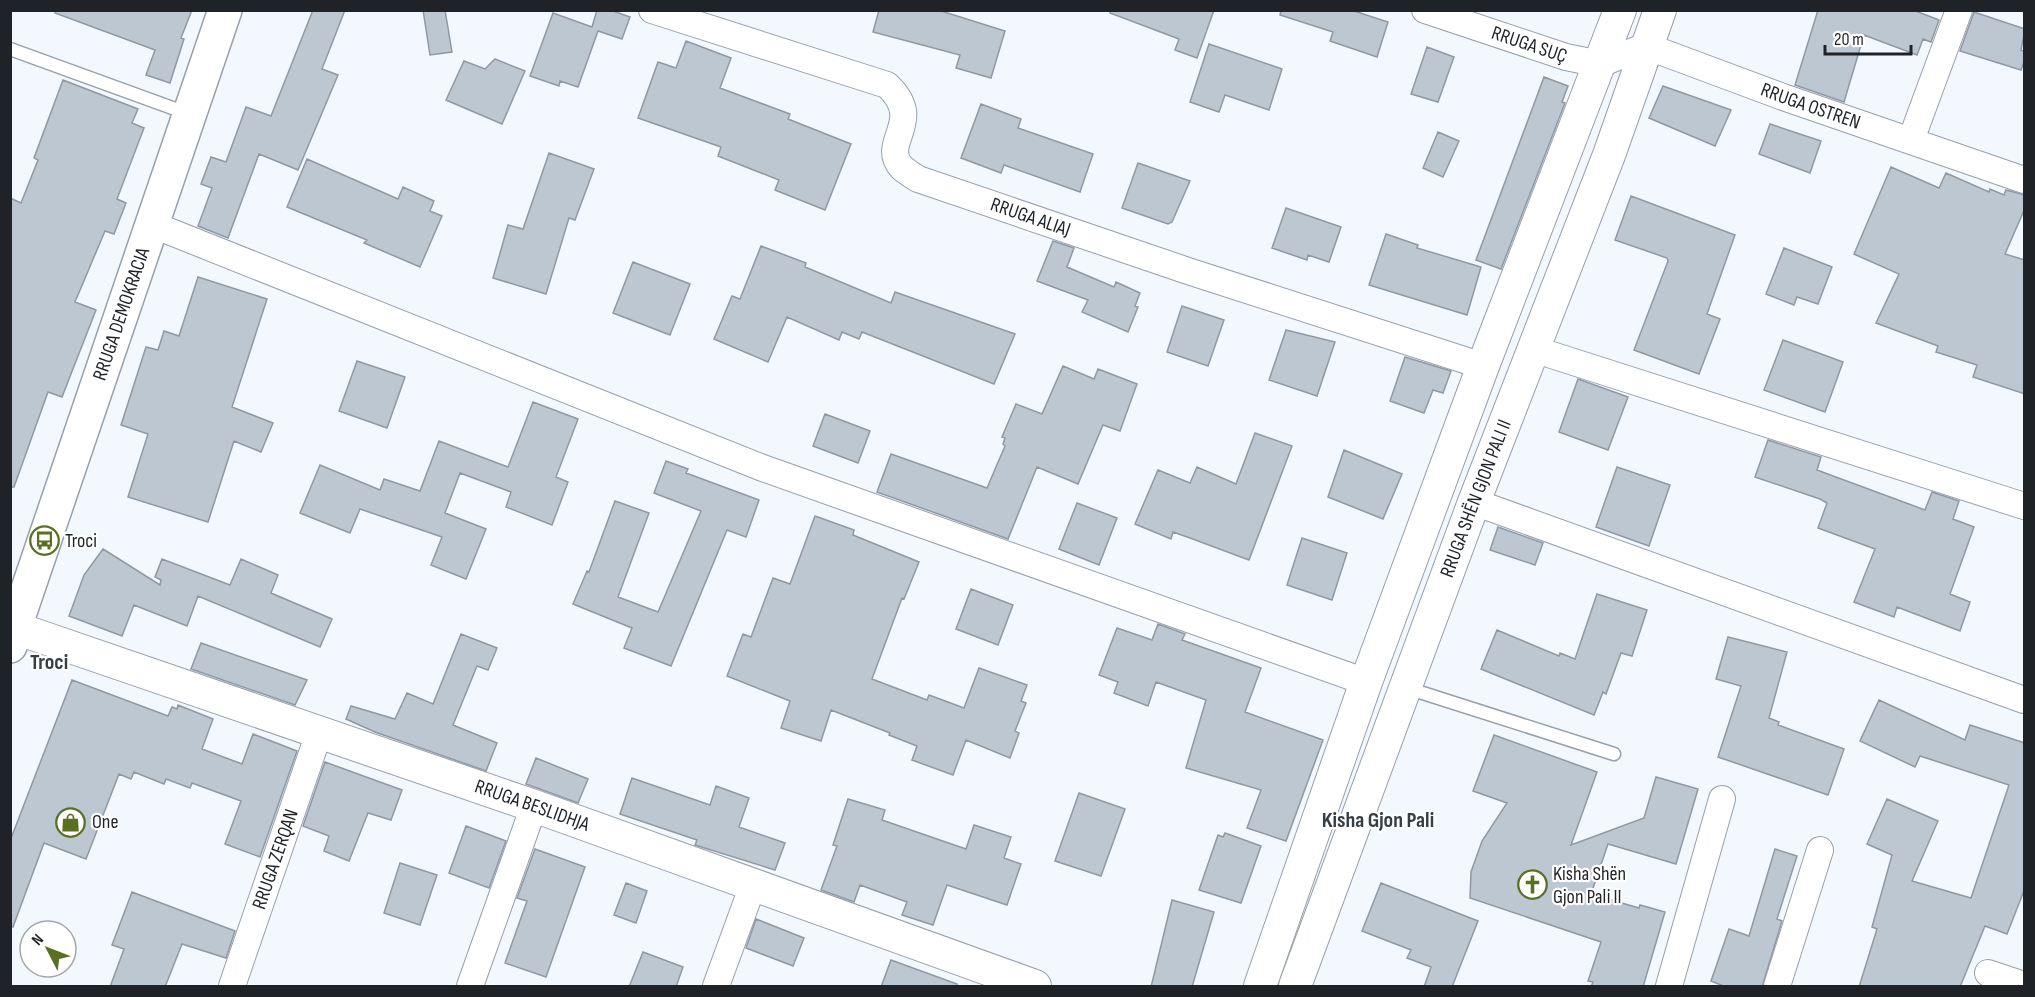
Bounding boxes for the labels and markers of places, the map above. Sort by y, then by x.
bus stop icon: Troci [28,525,60,557]
place label: Troci [65,529,97,553]
shop icon: One [55,806,87,838]
place label: One [92,810,118,834]
place label: Kisha Shën Gjon Pali II [1553,862,1626,909]
church icon: Kisha Shën Gjon Pali II [1516,869,1548,901]

